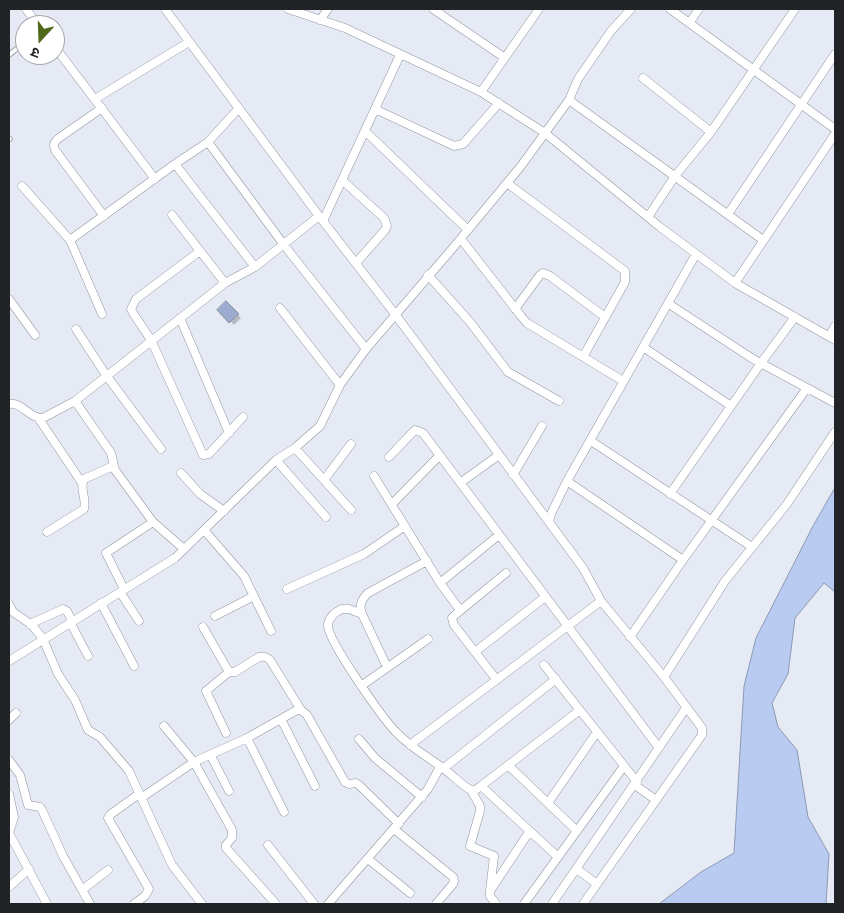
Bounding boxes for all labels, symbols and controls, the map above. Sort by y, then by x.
north arrow [15,15,65,65]
text: उ [28,43,42,63]

